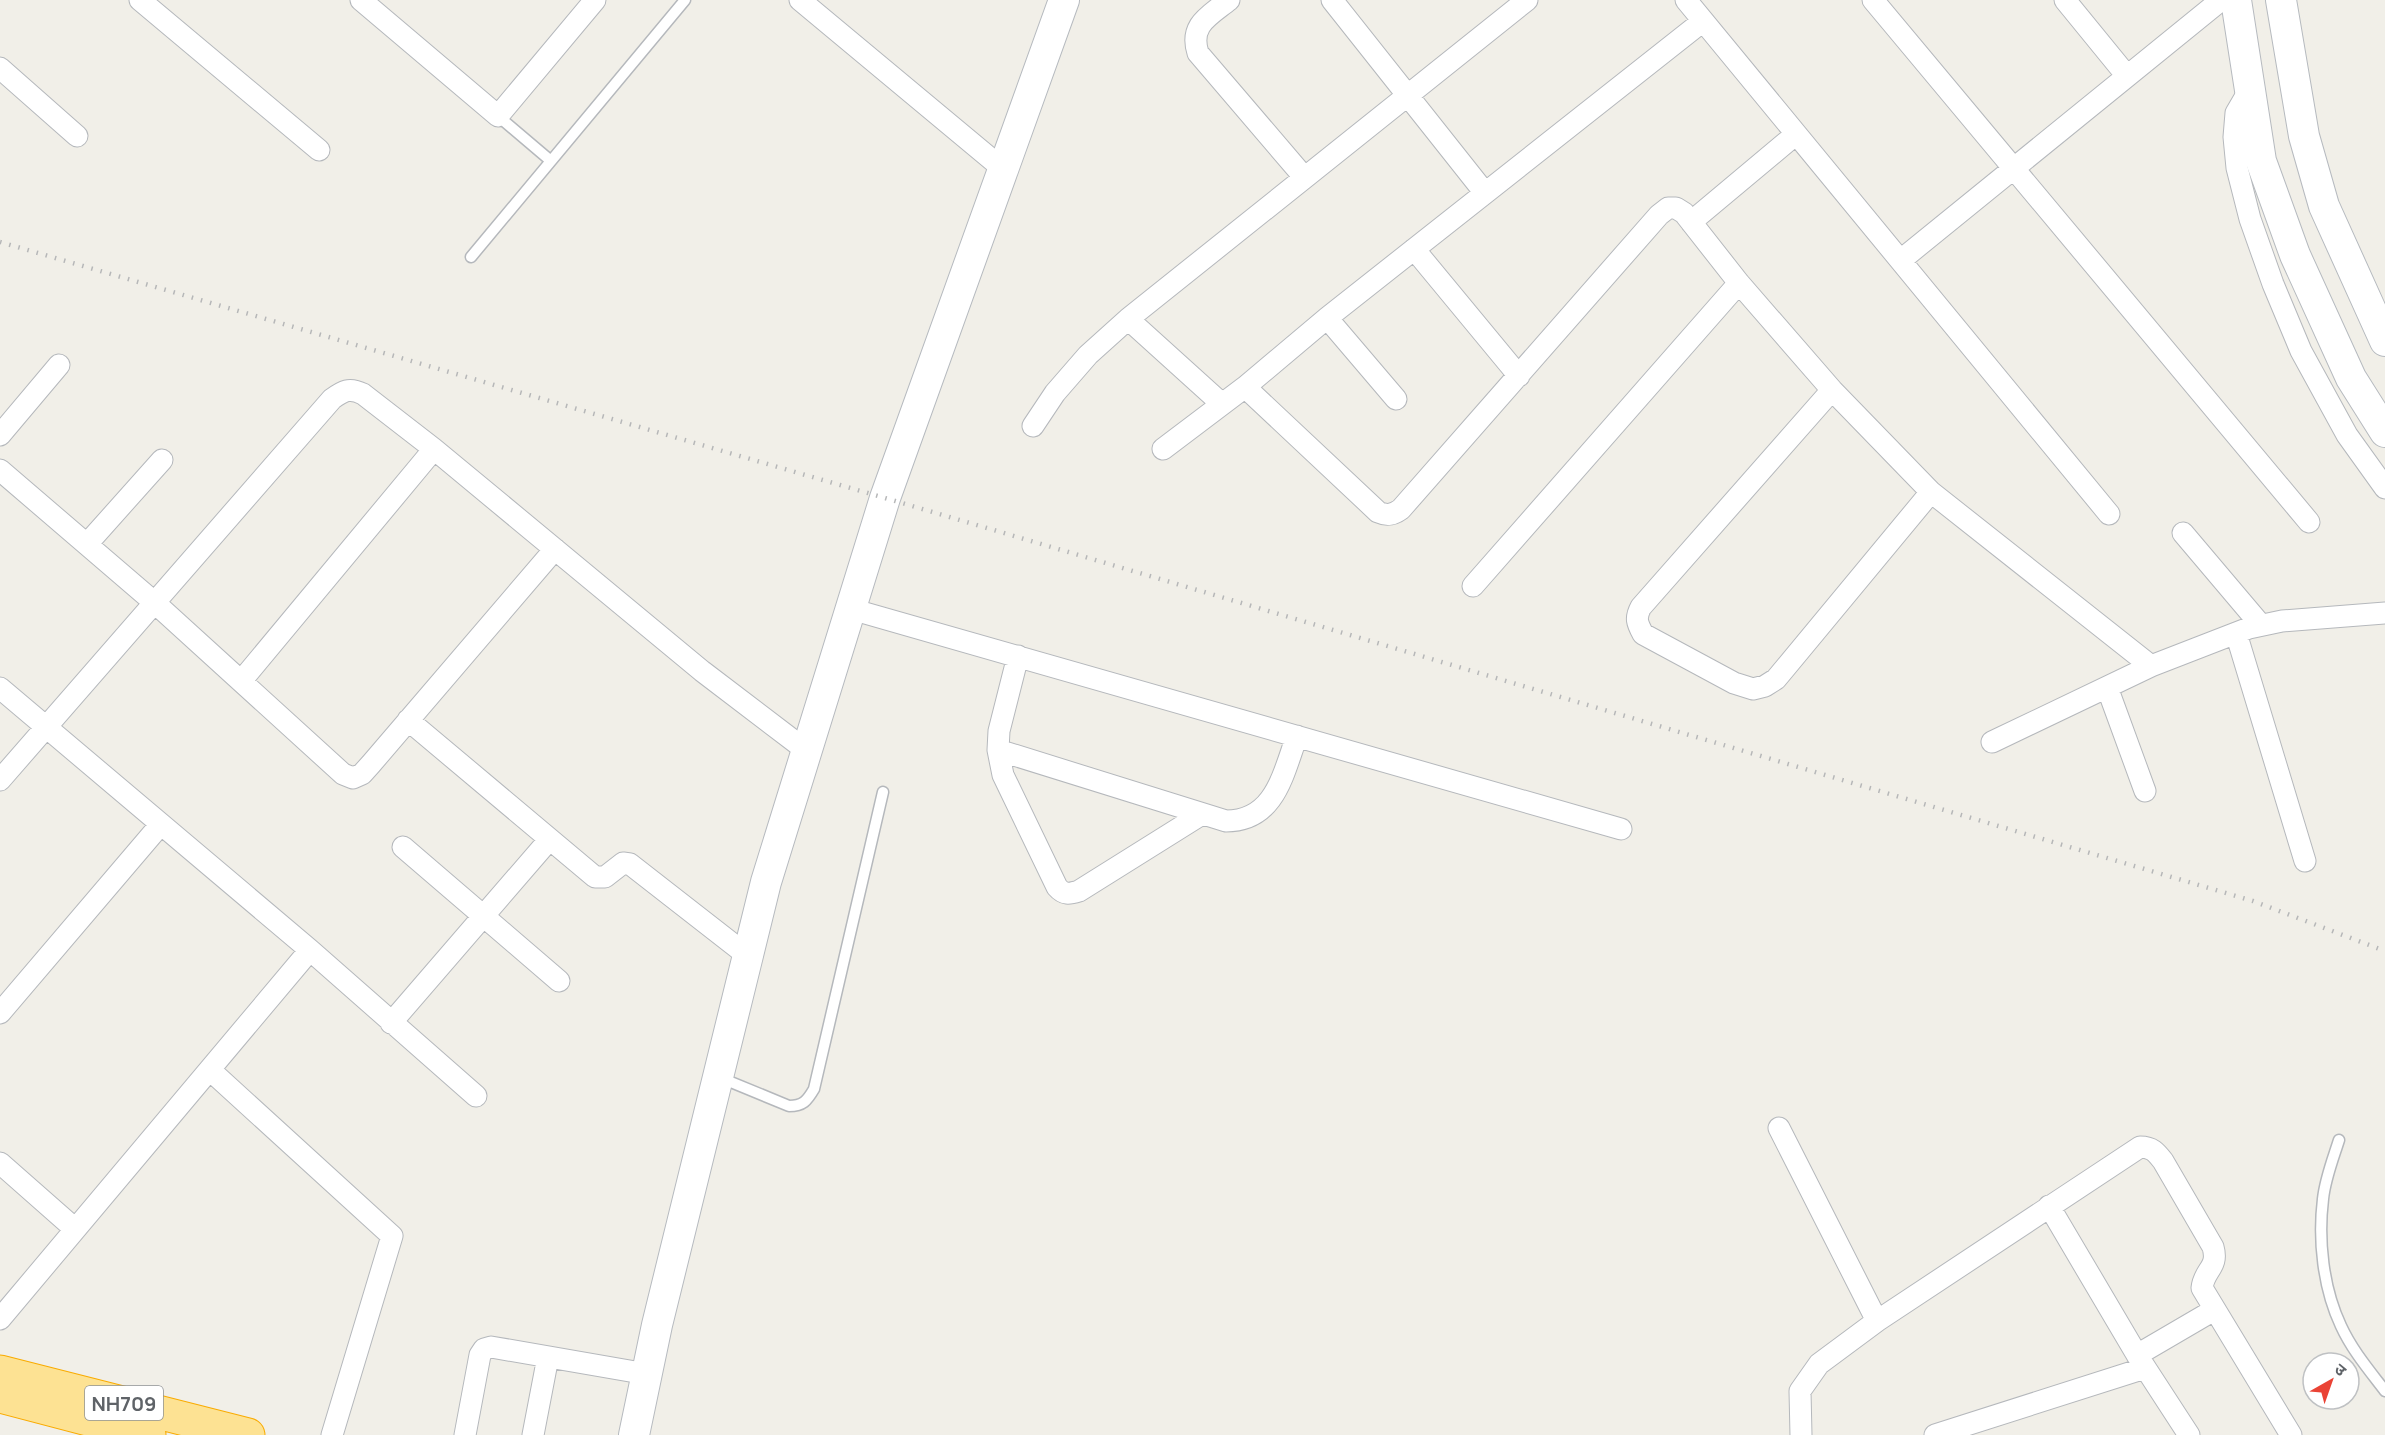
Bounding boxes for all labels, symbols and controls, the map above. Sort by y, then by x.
north arrow [2301,1351,2361,1411]
text: उ [2330,1358,2352,1381]
road number: NH709 [85,1386,163,1420]

